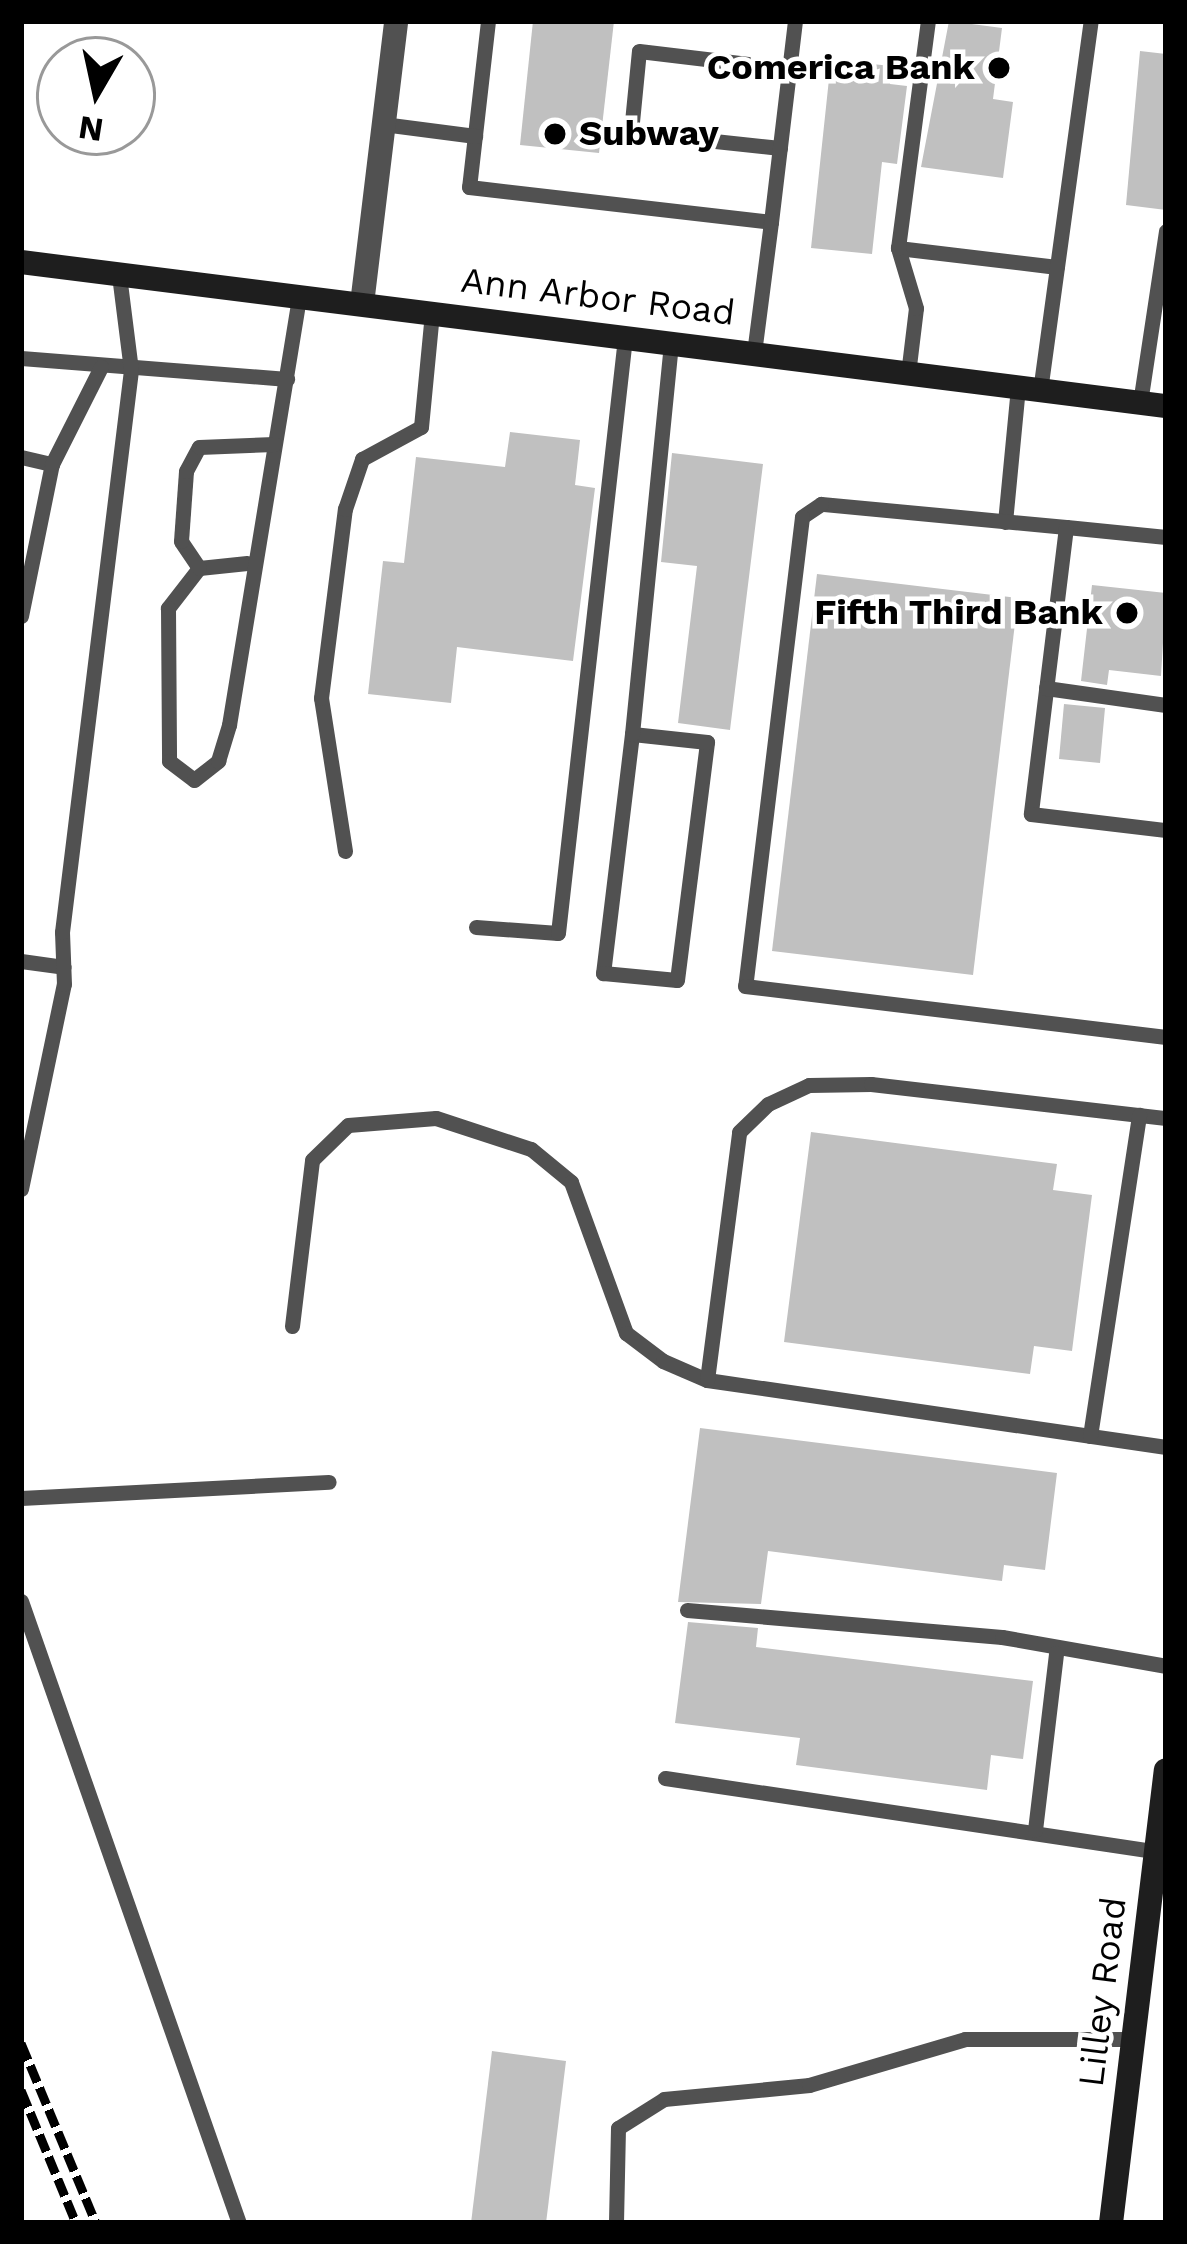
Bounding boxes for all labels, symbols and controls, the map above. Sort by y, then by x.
north arrow [36,36,156,156]
place label: Comerica Bank [707,46,975,90]
marker: Comerica Bank [986,55,1012,81]
text: N [76,108,106,150]
place label: Subway [579,112,719,156]
marker: Subway [542,121,568,147]
street label: Ann Arbor Road [457,259,739,335]
place label: Fifth Third Bank [814,591,1103,635]
marker: Fifth Third Bank [1114,600,1140,626]
street label: Lilley Road [1070,1894,1136,2090]

